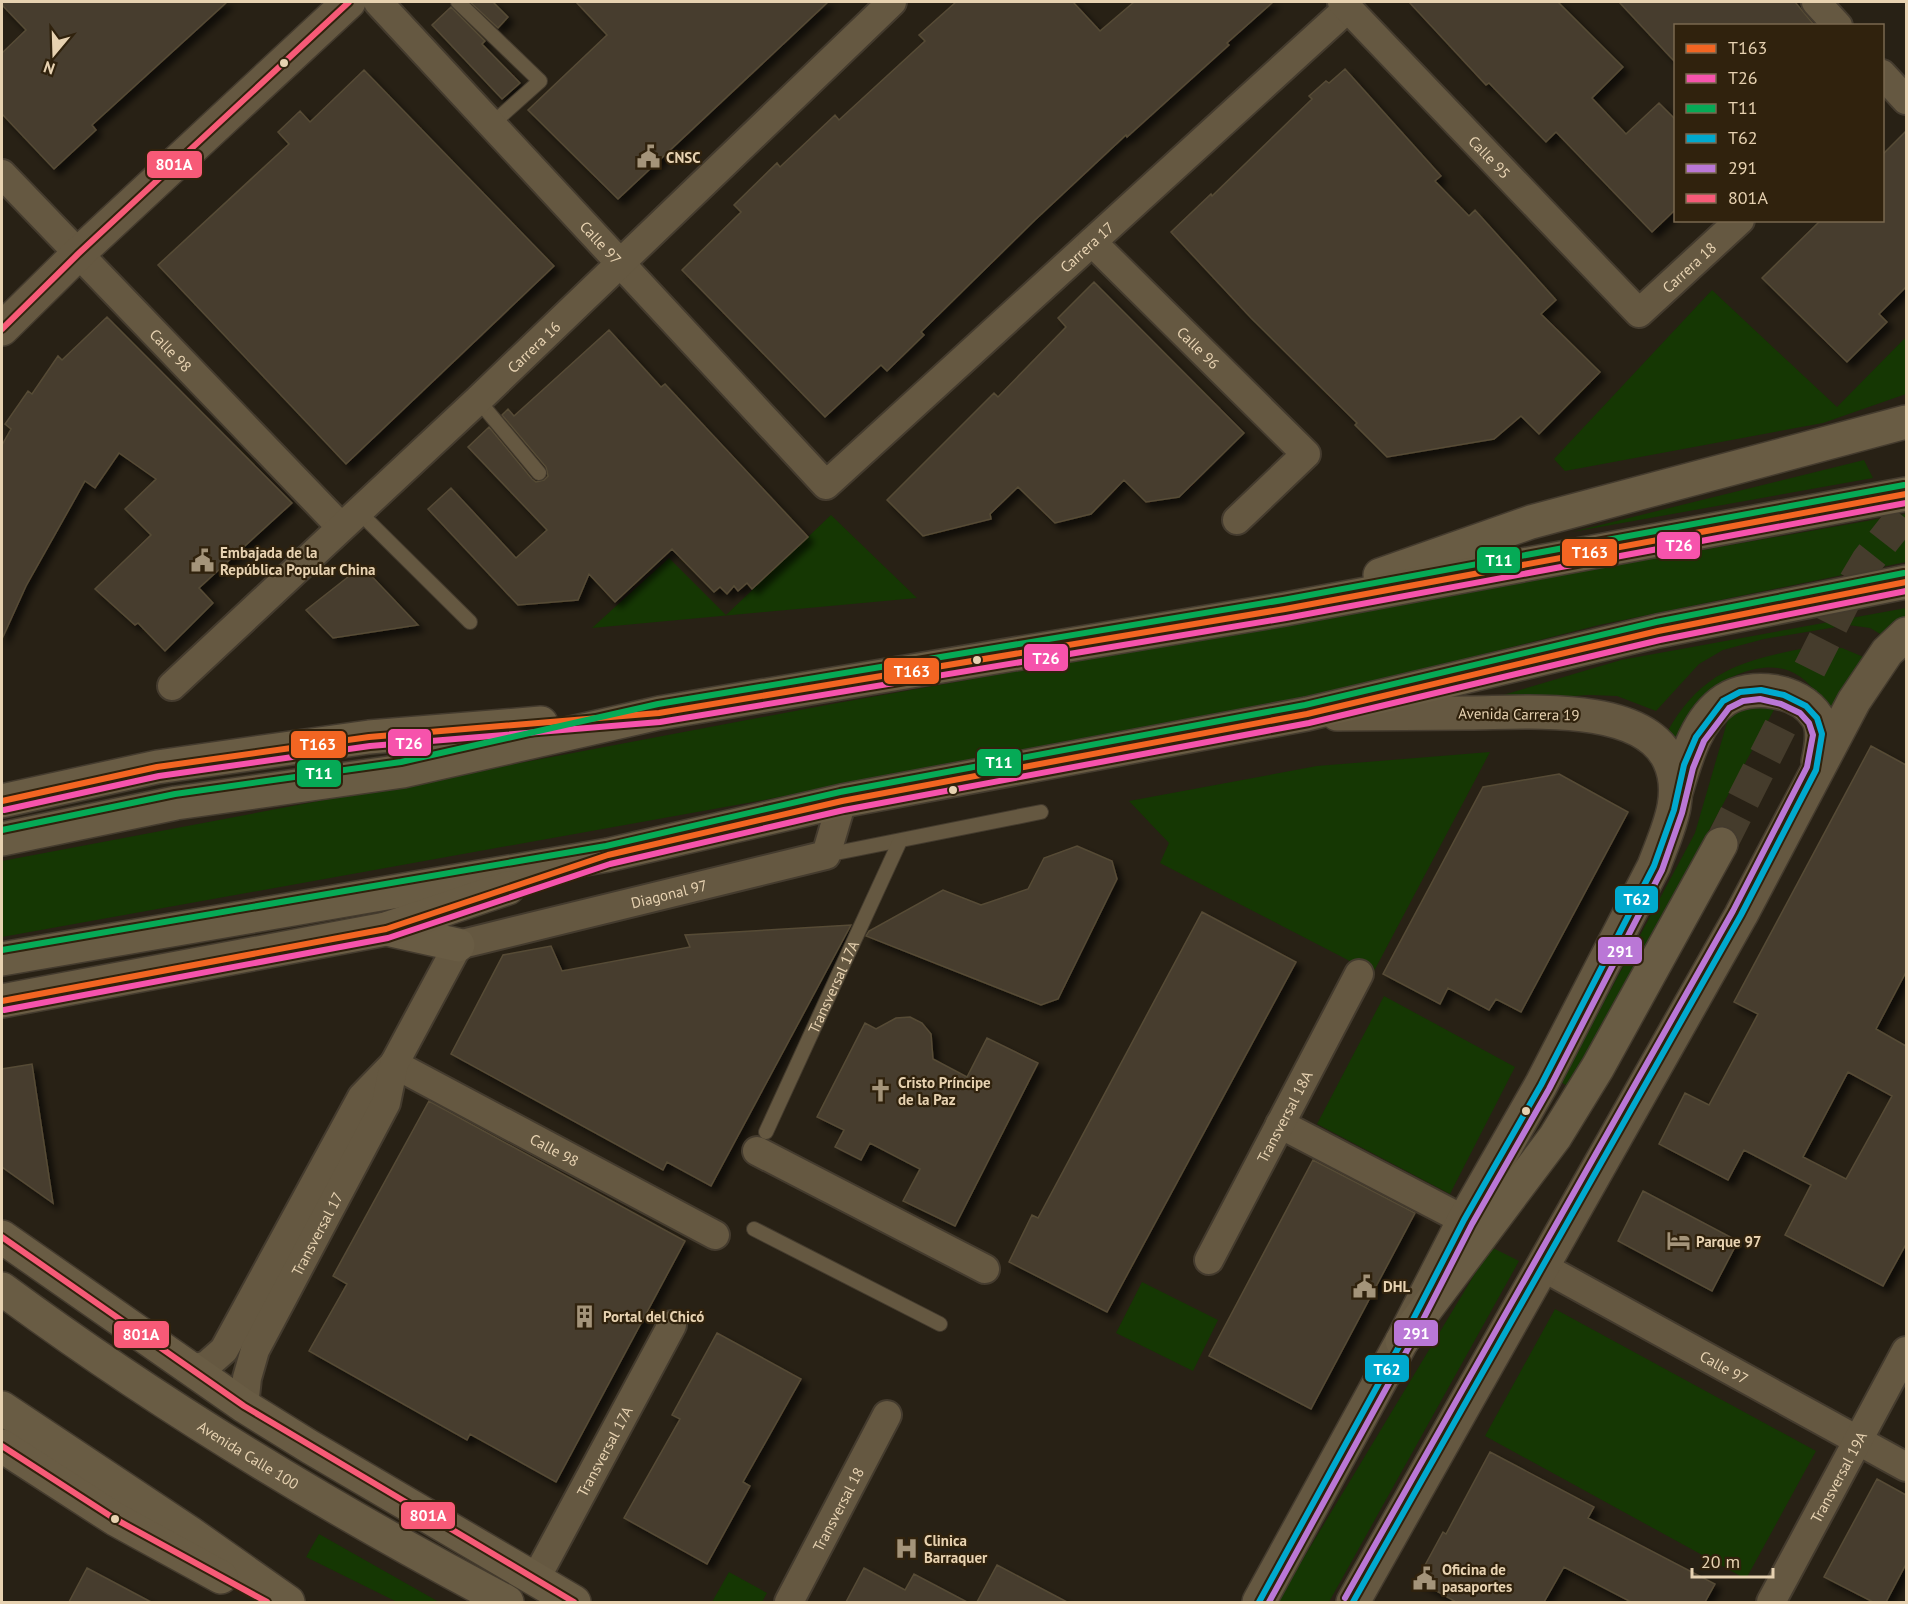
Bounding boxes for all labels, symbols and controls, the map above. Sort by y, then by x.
north arrow [24,24,84,84]
legend [1674,24,1884,222]
text: T163 [1728,36,1767,59]
text: N [41,57,57,79]
unlabelled marker [278,57,290,69]
text: T26 [1728,66,1758,89]
text: T11 [1728,96,1758,119]
text: T62 [1728,126,1758,149]
street label: Calle 95 [1465,131,1515,182]
public building icon: CNSC [635,144,661,170]
place label: CNSC [666,148,701,167]
line badge: 801A [146,150,203,179]
text: 801A [156,154,193,174]
text: 291 [1728,156,1757,179]
text: 801A [1728,186,1768,209]
street label: Calle 97 [576,217,626,268]
street label: Carrera 17 [1056,217,1118,276]
street label: Carrera 18 [1658,237,1720,296]
street label: Carrera 16 [503,317,564,376]
street label: Calle 96 [1173,322,1224,373]
street label: Calle 98 [146,324,196,376]
line badge: T26 [1656,531,1701,560]
text: T26 [1665,535,1693,555]
line badge: T163 [1561,538,1618,567]
text: T163 [1572,542,1608,562]
place label: Embajada de la República Popular China [220,543,376,579]
line badge: T11 [1476,546,1521,574]
public building icon: Embajada de la República Popular China [189,548,215,574]
text: T11 [1485,550,1513,570]
line badge: T26 [1023,643,1069,672]
text: T26 [1032,648,1060,668]
unlabelled marker [971,654,983,666]
line badge: T163 [883,657,940,685]
text: T163 [894,661,930,681]
street label: Avenida Carrera 19 [1458,703,1580,725]
line badge: T26 [387,728,432,757]
line badge: T163 [290,730,347,759]
text: T26 [395,733,423,753]
text: T163 [300,734,336,754]
line badge: T11 [976,748,1022,777]
text: T11 [985,752,1013,772]
line badge: T11 [296,759,342,788]
text: T11 [305,763,333,783]
unlabelled marker [947,784,959,796]
street label: Diagonal 97 [629,875,709,912]
line badge: T62 [1614,885,1659,914]
text: T62 [1623,889,1651,909]
line badge: 291 [1597,936,1643,965]
street label: Transversal 17A [803,937,863,1036]
text: 291 [1606,941,1634,961]
street label: Transversal 18A [1252,1067,1316,1166]
place label: Cristo Príncipe de la Paz [898,1073,991,1109]
church icon: Cristo Príncipe de la Paz [867,1078,893,1104]
unlabelled marker [1520,1105,1532,1117]
street label: Calle 98 [527,1129,582,1170]
street label: Transversal 17 [287,1188,347,1279]
hotel icon: Parque 97 [1665,1228,1691,1254]
place label: Parque 97 [1696,1232,1761,1251]
public building icon: DHL [1352,1273,1378,1299]
place label: DHL [1383,1277,1410,1296]
building icon: Portal del Chicó [572,1303,598,1329]
place label: Portal del Chicó [603,1307,704,1326]
line badge: 291 [1393,1319,1439,1347]
line badge: 801A [113,1320,170,1349]
text: 291 [1402,1323,1430,1343]
text: 801A [123,1324,160,1344]
street label: Calle 97 [1697,1346,1752,1388]
line badge: T62 [1364,1354,1410,1383]
text: T62 [1373,1359,1401,1379]
street label: Transversal 17A [572,1402,636,1500]
street label: Avenida Calle 100 [194,1416,303,1493]
street label: Transversal 19A [1806,1428,1871,1526]
street label: Transversal 18 [808,1464,868,1554]
line badge: 801A [400,1501,456,1530]
text: 801A [410,1505,447,1525]
unlabelled marker [109,1513,121,1525]
place label: Clinica Barraquer [924,1531,988,1567]
hospital icon: Clinica Barraquer [893,1536,919,1562]
scale bar [1692,1541,1773,1579]
text: 20 m [1701,1550,1740,1573]
place label: Oficina de pasaportes [1442,1560,1512,1596]
public building icon: Oficina de pasaportes [1411,1565,1437,1591]

